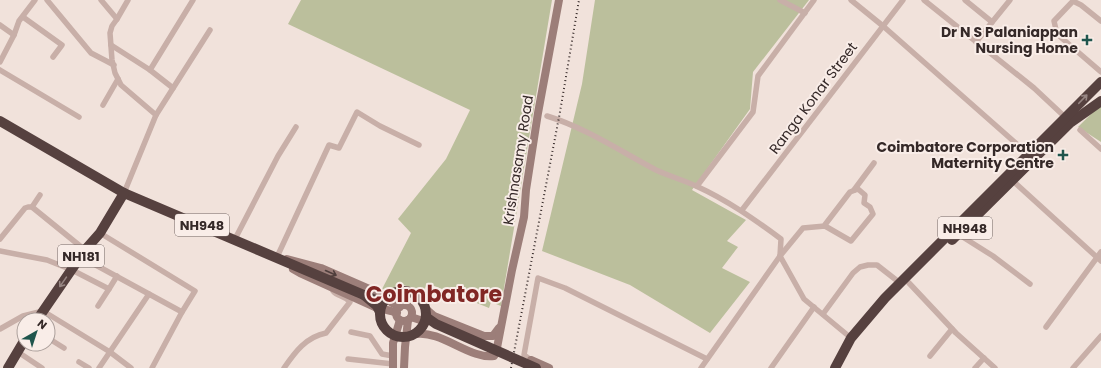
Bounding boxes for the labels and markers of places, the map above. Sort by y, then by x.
place label: Dr N S Palaniappan Nursing Home [941,22,1078,58]
marker: Dr N S Palaniappan Nursing Home [1081,34,1093,46]
place label: Coimbatore Corporation Maternity Centre [877,137,1054,173]
marker: Coimbatore Corporation Maternity Centre [1057,149,1069,161]

